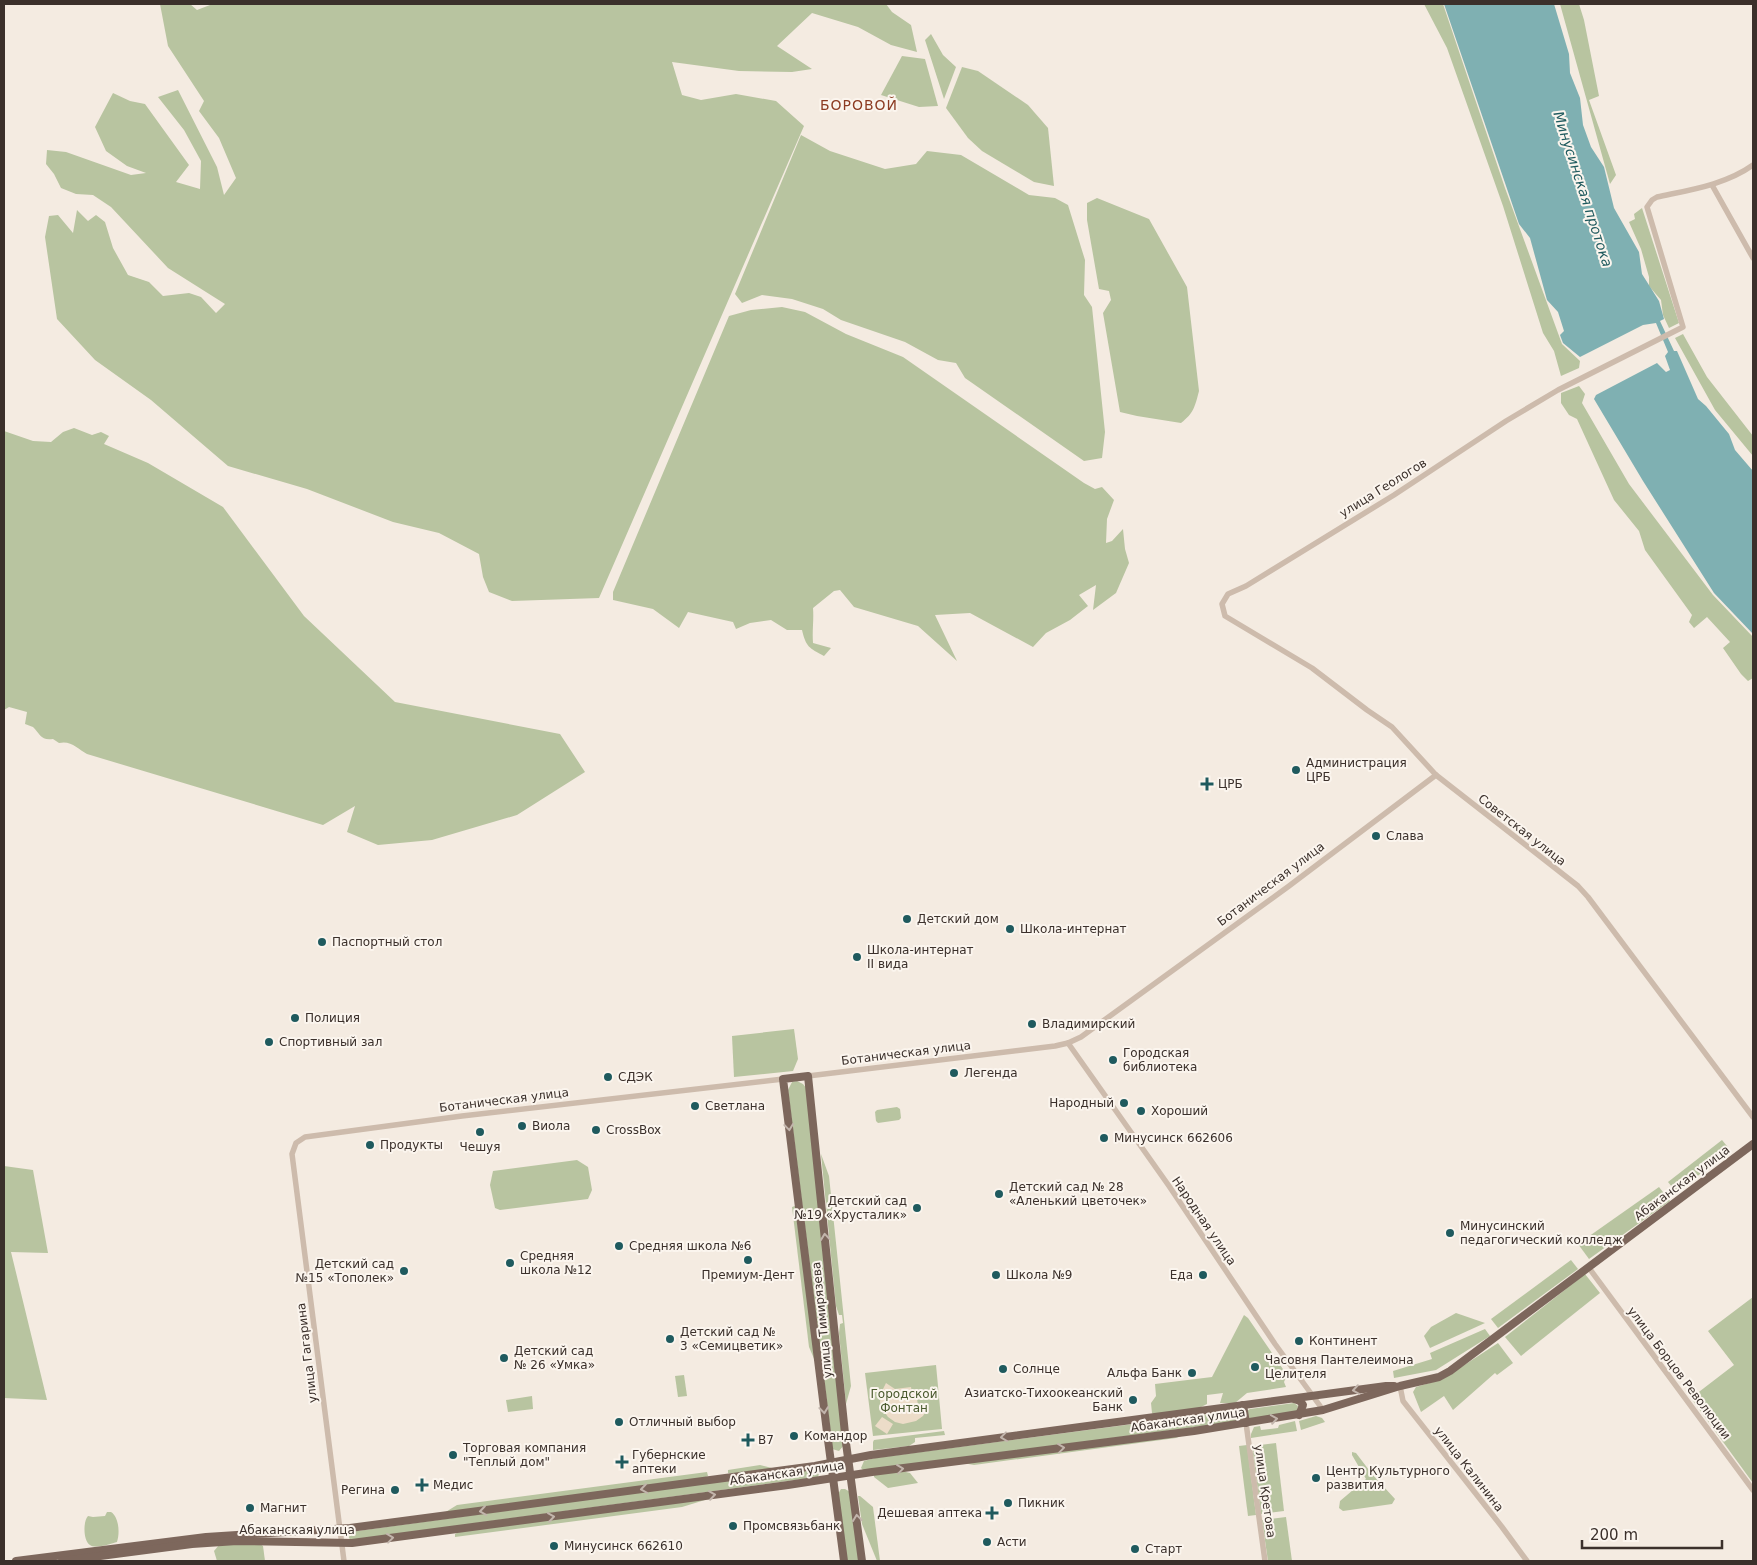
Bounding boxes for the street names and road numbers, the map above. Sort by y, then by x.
street label: улица Геологов [1337,456,1429,520]
street label: Советская улица [1475,791,1569,869]
street label: Ботаническая улица [1215,839,1327,929]
street label: Ботаническая улица [840,1038,972,1068]
street label: Ботаническая улица [438,1085,570,1115]
street label: Абаканская улица [1632,1143,1732,1223]
street label: Народная улица [1169,1174,1239,1268]
street label: улица Тимирязева [809,1261,835,1379]
street label: улица Гагарина [294,1302,320,1404]
street label: улица Борцов Революции [1625,1304,1733,1442]
street label: Абаканская улица [1130,1405,1246,1435]
street label: улица Калинина [1431,1424,1507,1514]
street label: улица Кретова [1252,1443,1278,1539]
street label: Абаканская улица [729,1458,845,1488]
street label: Абаканская улица [239,1523,355,1537]

